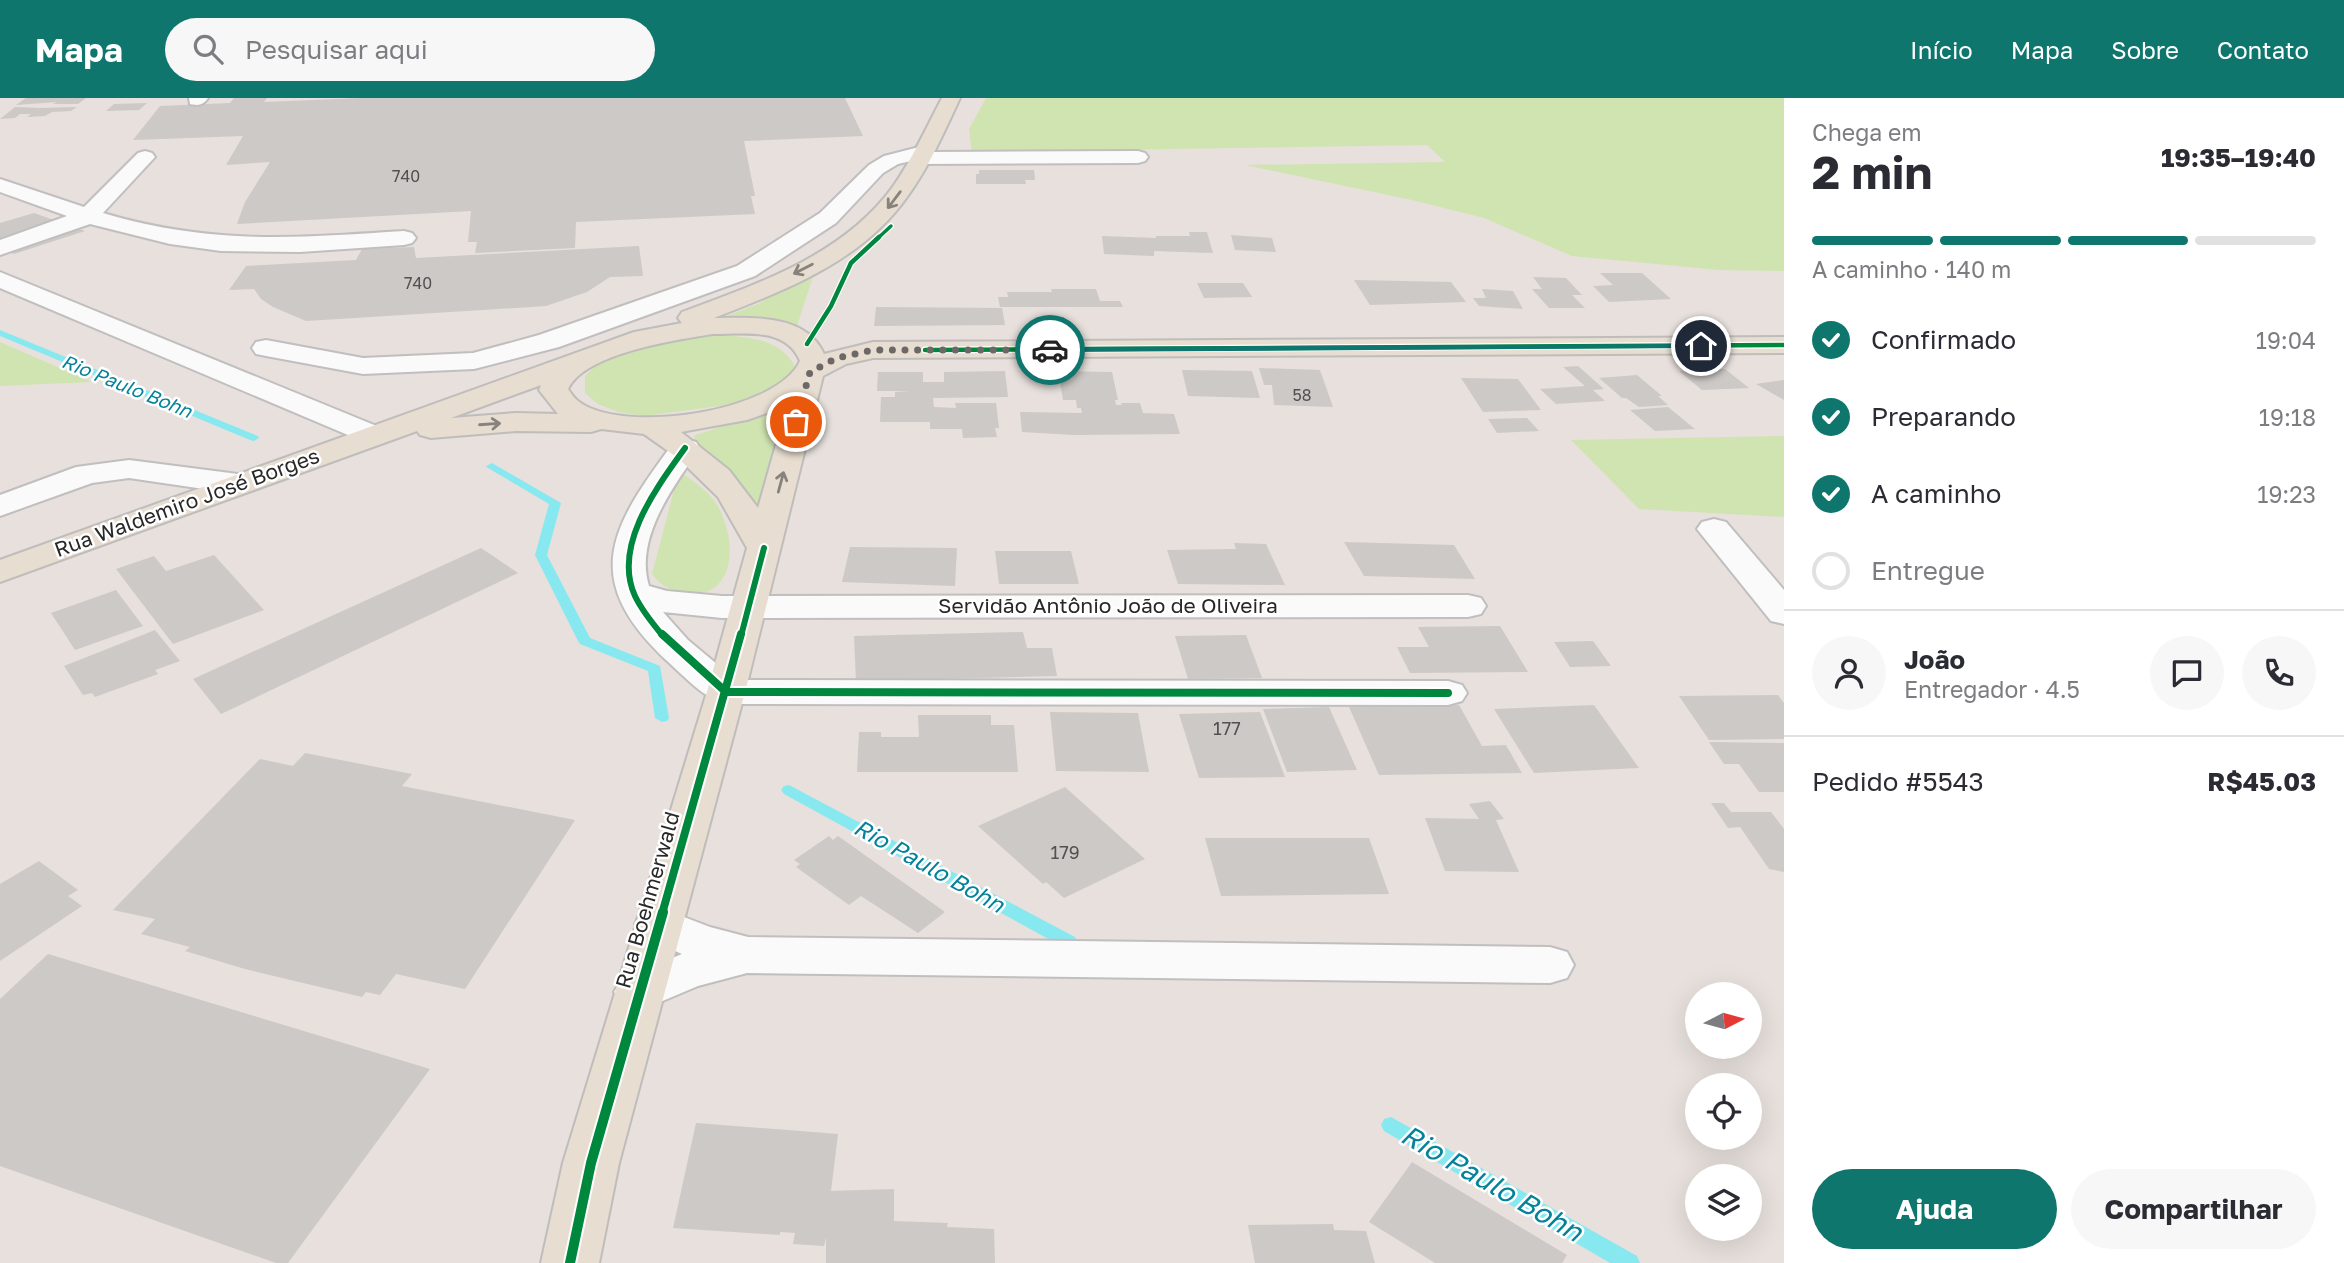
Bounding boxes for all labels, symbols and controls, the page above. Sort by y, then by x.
search box [165,18,655,81]
text: Mapa [35,30,123,69]
icon: search [189,30,227,68]
text: Pesquisar aqui [245,34,428,65]
text: Início [1910,35,1973,64]
text: Mapa [2011,35,2073,64]
text: Sobre [2111,35,2179,64]
text: Contato [2217,35,2309,64]
text: Chega em [1812,118,1922,146]
text: 19:35–19:40 [2161,142,2316,173]
text: 2 min [1812,144,1932,199]
house number: 740 [392,166,420,186]
one-way arrow [886,190,901,209]
text: A caminho · 140 m [1812,255,2011,283]
one-way arrow [793,263,814,277]
house number: 740 [404,273,432,293]
courier [1015,315,1085,385]
pin [1671,316,1731,376]
icon: check [1812,321,1850,359]
text: Confirmado [1871,324,2016,355]
text: 19:04 [2256,326,2316,354]
icon: home [1682,327,1720,365]
icon: car [1031,331,1069,369]
water label: Rio Paulo Bohn [59,349,197,423]
house number: 58 [1292,385,1312,405]
pin [766,392,826,452]
icon: check [1812,398,1850,436]
text: Preparando [1871,401,2016,432]
icon: bag [777,403,815,441]
text: 19:18 [2259,403,2316,431]
one-way arrow [478,417,501,430]
street label: Rua Waldemiro José Borges [51,442,323,562]
one-way arrow [775,471,788,494]
icon: check [1812,475,1850,513]
text: A caminho [1871,478,2001,509]
text: 19:23 [2257,480,2316,508]
text: Entregue [1871,555,1985,586]
street label: Servidão Antônio João de Oliveira [938,592,1278,618]
button: person [1812,636,1886,710]
button: chat [2150,636,2224,710]
button: phone [2242,636,2316,710]
text: João [1904,644,1965,675]
text: Entregador · 4.5 [1904,675,2080,703]
house number: 177 [1213,717,1241,739]
text: Pedido #5543 [1812,766,1984,797]
text: R$45.03 [2207,766,2316,797]
street label: Rua Boehmerwald [609,808,685,991]
water label: Rio Paulo Bohn [850,812,1010,918]
house number: 179 [1050,841,1080,863]
north arrow [1685,982,1762,1059]
map controls [1685,982,1762,1241]
button: locate [1685,1073,1762,1150]
water label: Rio Paulo Bohn [1396,1117,1590,1249]
button: layers [1685,1164,1762,1241]
button: Ajuda [1812,1169,2057,1249]
button: Compartilhar [2071,1169,2316,1249]

